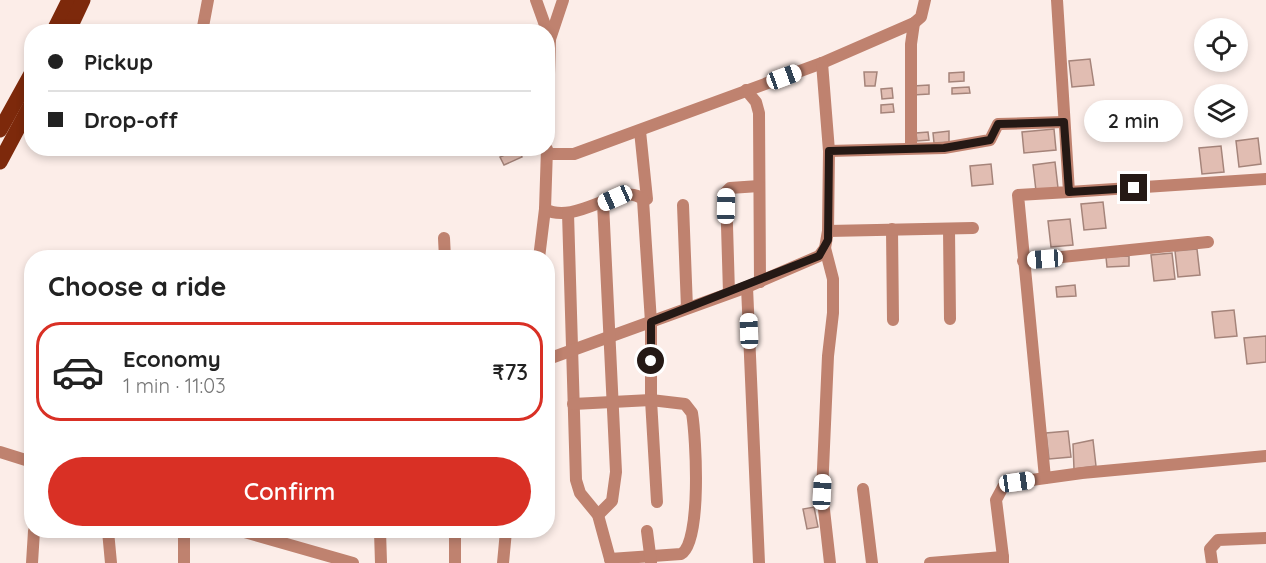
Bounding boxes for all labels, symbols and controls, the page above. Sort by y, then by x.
map controls [1194,18,1248,138]
button: locate [1194,18,1248,72]
text: Pickup [84,48,153,76]
car [764,62,804,92]
button: layers [1194,84,1248,138]
callout: 2 min [1084,101,1184,143]
text: Drop-off [84,106,178,134]
text: 2 min [1108,108,1159,133]
route end [1120,174,1147,201]
car [595,182,635,214]
car [717,188,735,224]
car [1026,249,1064,269]
text: Choose a ride [48,269,226,303]
car [739,313,759,349]
icon: car [51,345,105,399]
text: Economy [123,345,221,373]
route start [637,347,664,374]
text: ₹73 [492,358,528,386]
text: 1 min · 11:03 [123,373,226,398]
button: Confirm [48,457,531,526]
car [998,471,1036,493]
car [812,474,832,510]

